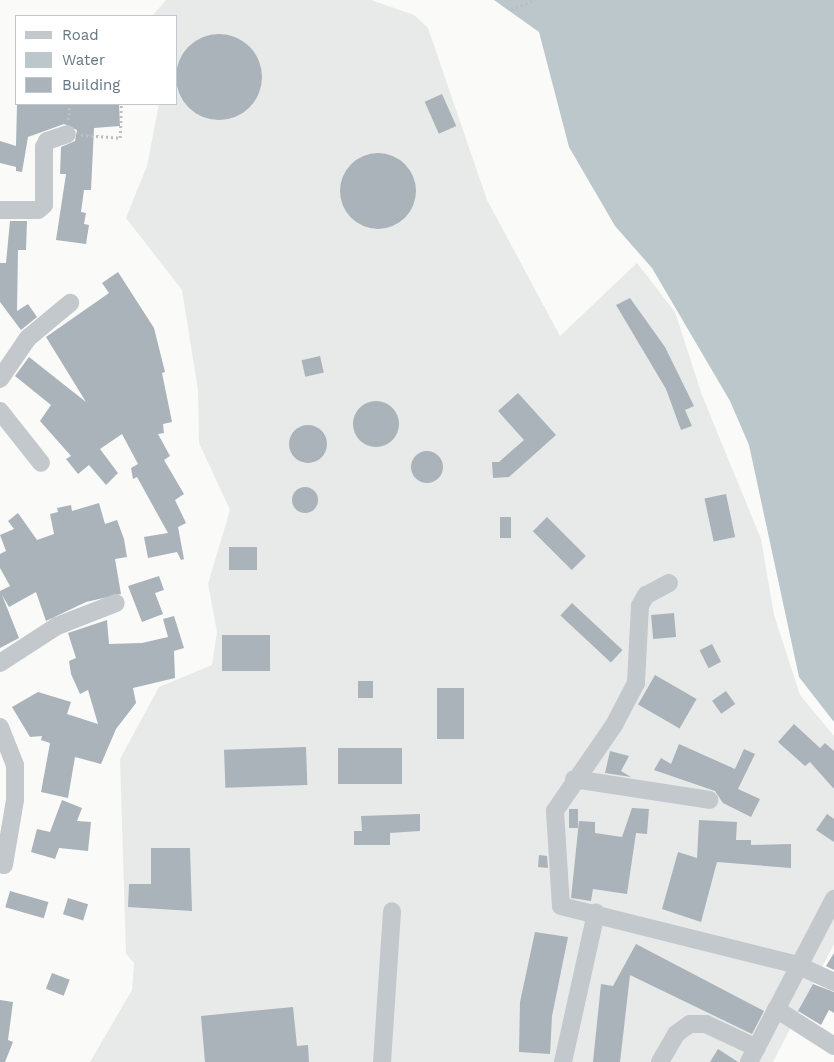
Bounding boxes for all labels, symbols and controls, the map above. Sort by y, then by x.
legend [15,15,178,105]
text: Road [62,26,99,44]
text: Water [62,51,105,69]
text: Building [62,76,120,94]

